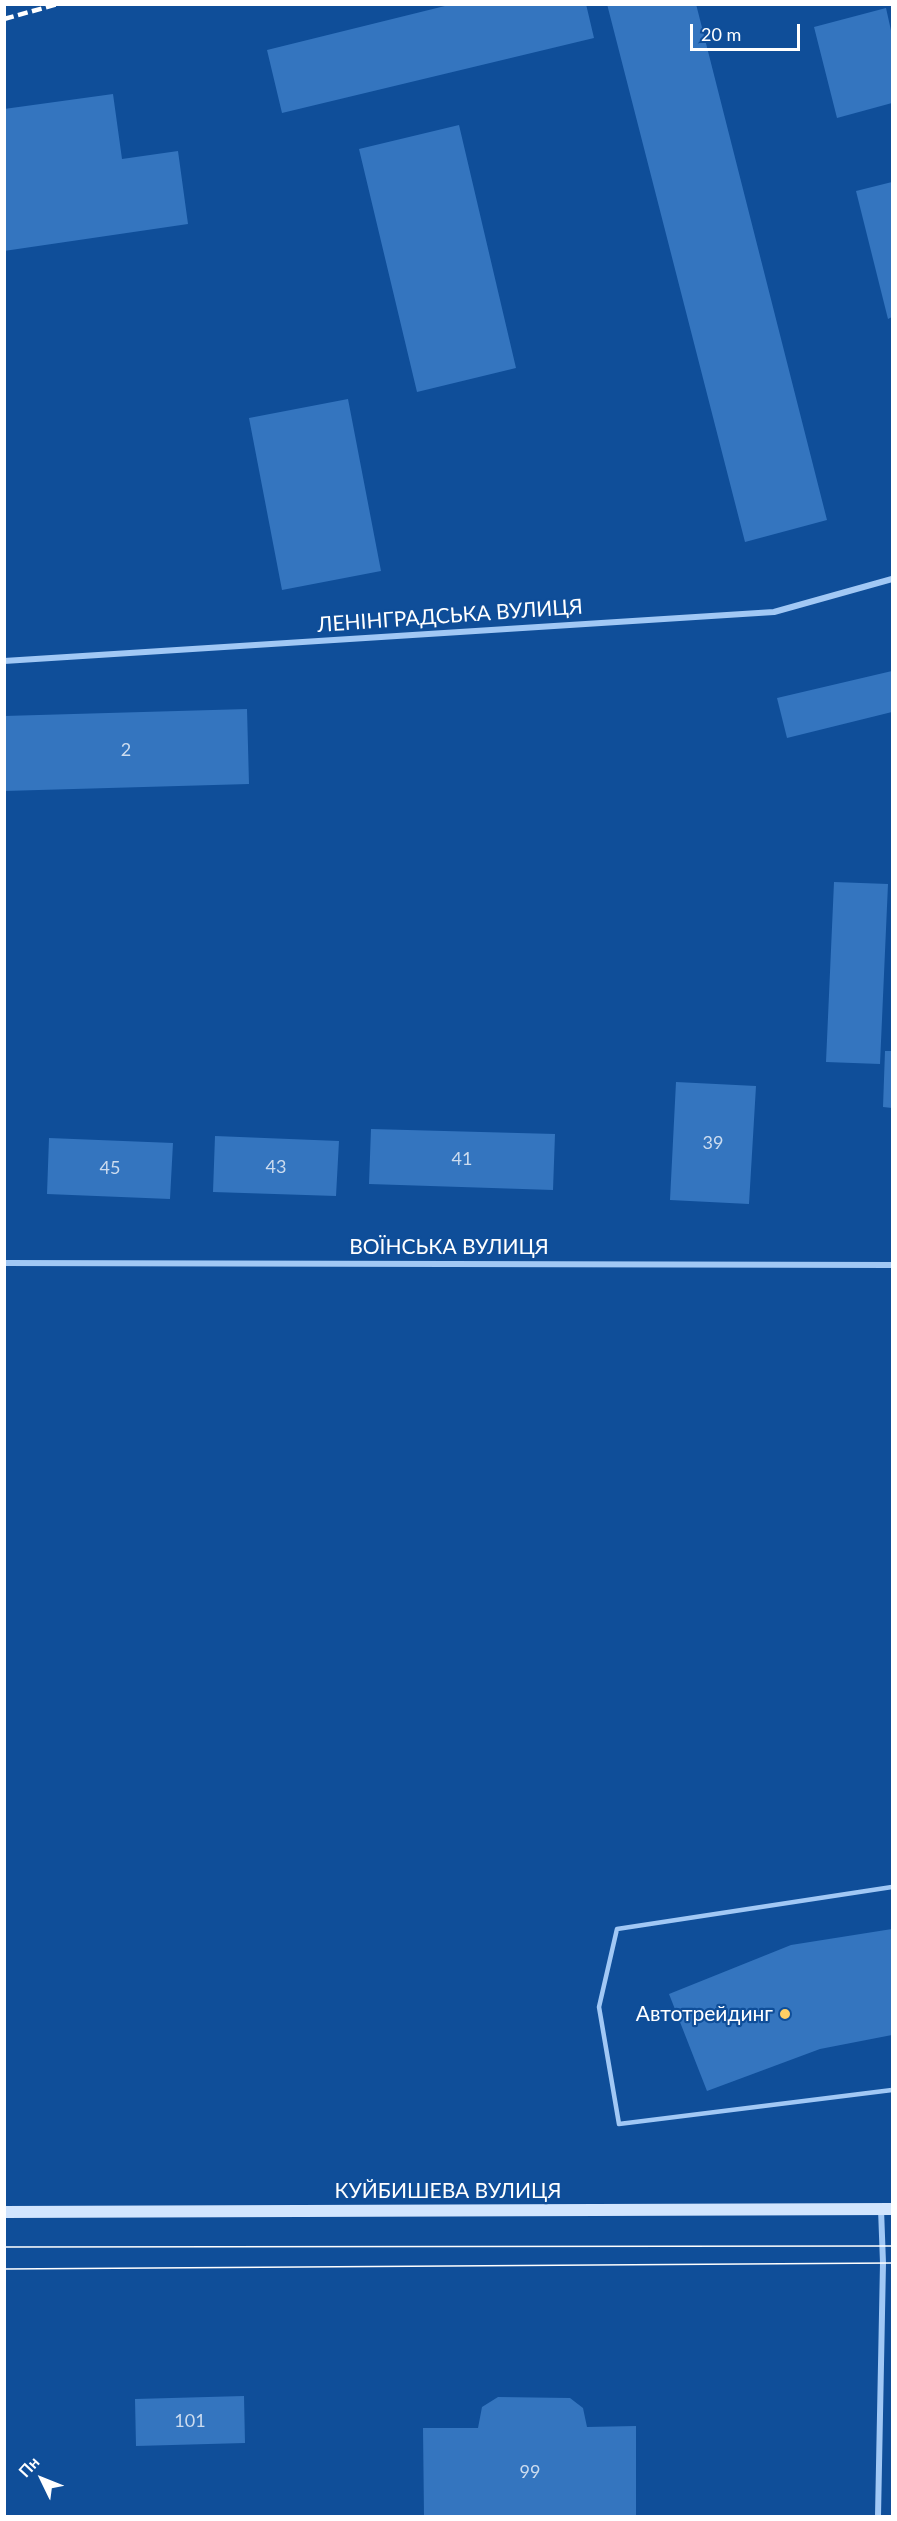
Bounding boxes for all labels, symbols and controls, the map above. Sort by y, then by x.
scale bar [693,12,802,50]
text: 20 m [701,23,741,45]
street label: ЛЕНІНГРАДСЬКА ВУЛИЦЯ [316,594,584,638]
house number: 2 [121,739,131,761]
house number: 39 [703,1132,723,1154]
house number: 41 [452,1148,472,1170]
house number: 43 [266,1156,286,1178]
house number: 45 [100,1157,120,1179]
street label: ВОЇНСЬКА ВУЛИЦЯ [349,1234,549,1260]
place label: Автотрейдинг [636,2001,773,2027]
marker: Автотрейдинг [778,2007,792,2021]
street label: КУЙБИШЕВА ВУЛИЦЯ [335,2178,561,2204]
house number: 101 [174,2410,206,2432]
north arrow [12,2449,72,2509]
text: Пн [14,2452,43,2481]
house number: 99 [520,2461,540,2483]

